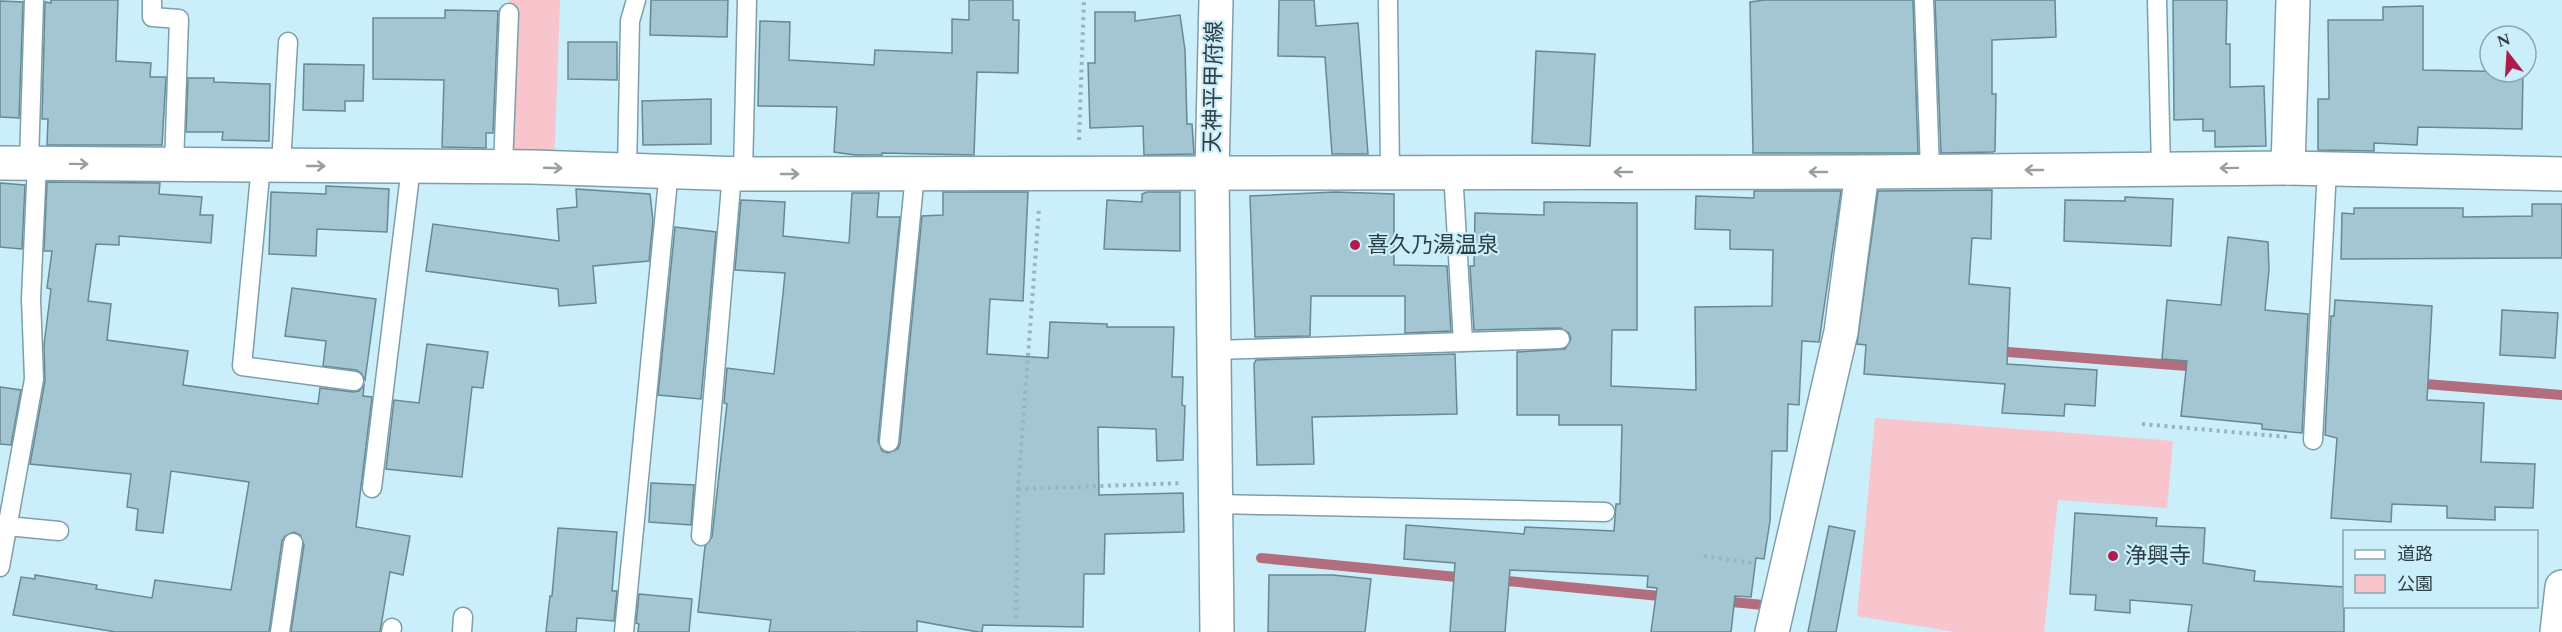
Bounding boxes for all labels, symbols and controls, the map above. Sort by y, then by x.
street label: 天神平甲府線 [1196,21,1232,153]
north arrow [2478,24,2538,84]
text: N [2494,27,2514,54]
one-way arrow [69,158,89,170]
one-way arrow [306,160,326,172]
one-way arrow [2220,162,2240,174]
one-way arrow [543,163,563,174]
one-way arrow [2025,164,2045,176]
one-way arrow [1614,166,1634,178]
one-way arrow [1809,166,1829,178]
one-way arrow [780,168,800,180]
place label: 喜久乃湯温泉 [1367,229,1499,262]
marker: 喜久乃湯温泉 [1348,238,1362,252]
legend [2343,530,2538,608]
place label: 浄興寺 [2125,540,2191,573]
text: 道路 [2397,541,2433,568]
marker: 浄興寺 [2106,549,2120,563]
text: 公園 [2397,571,2433,598]

